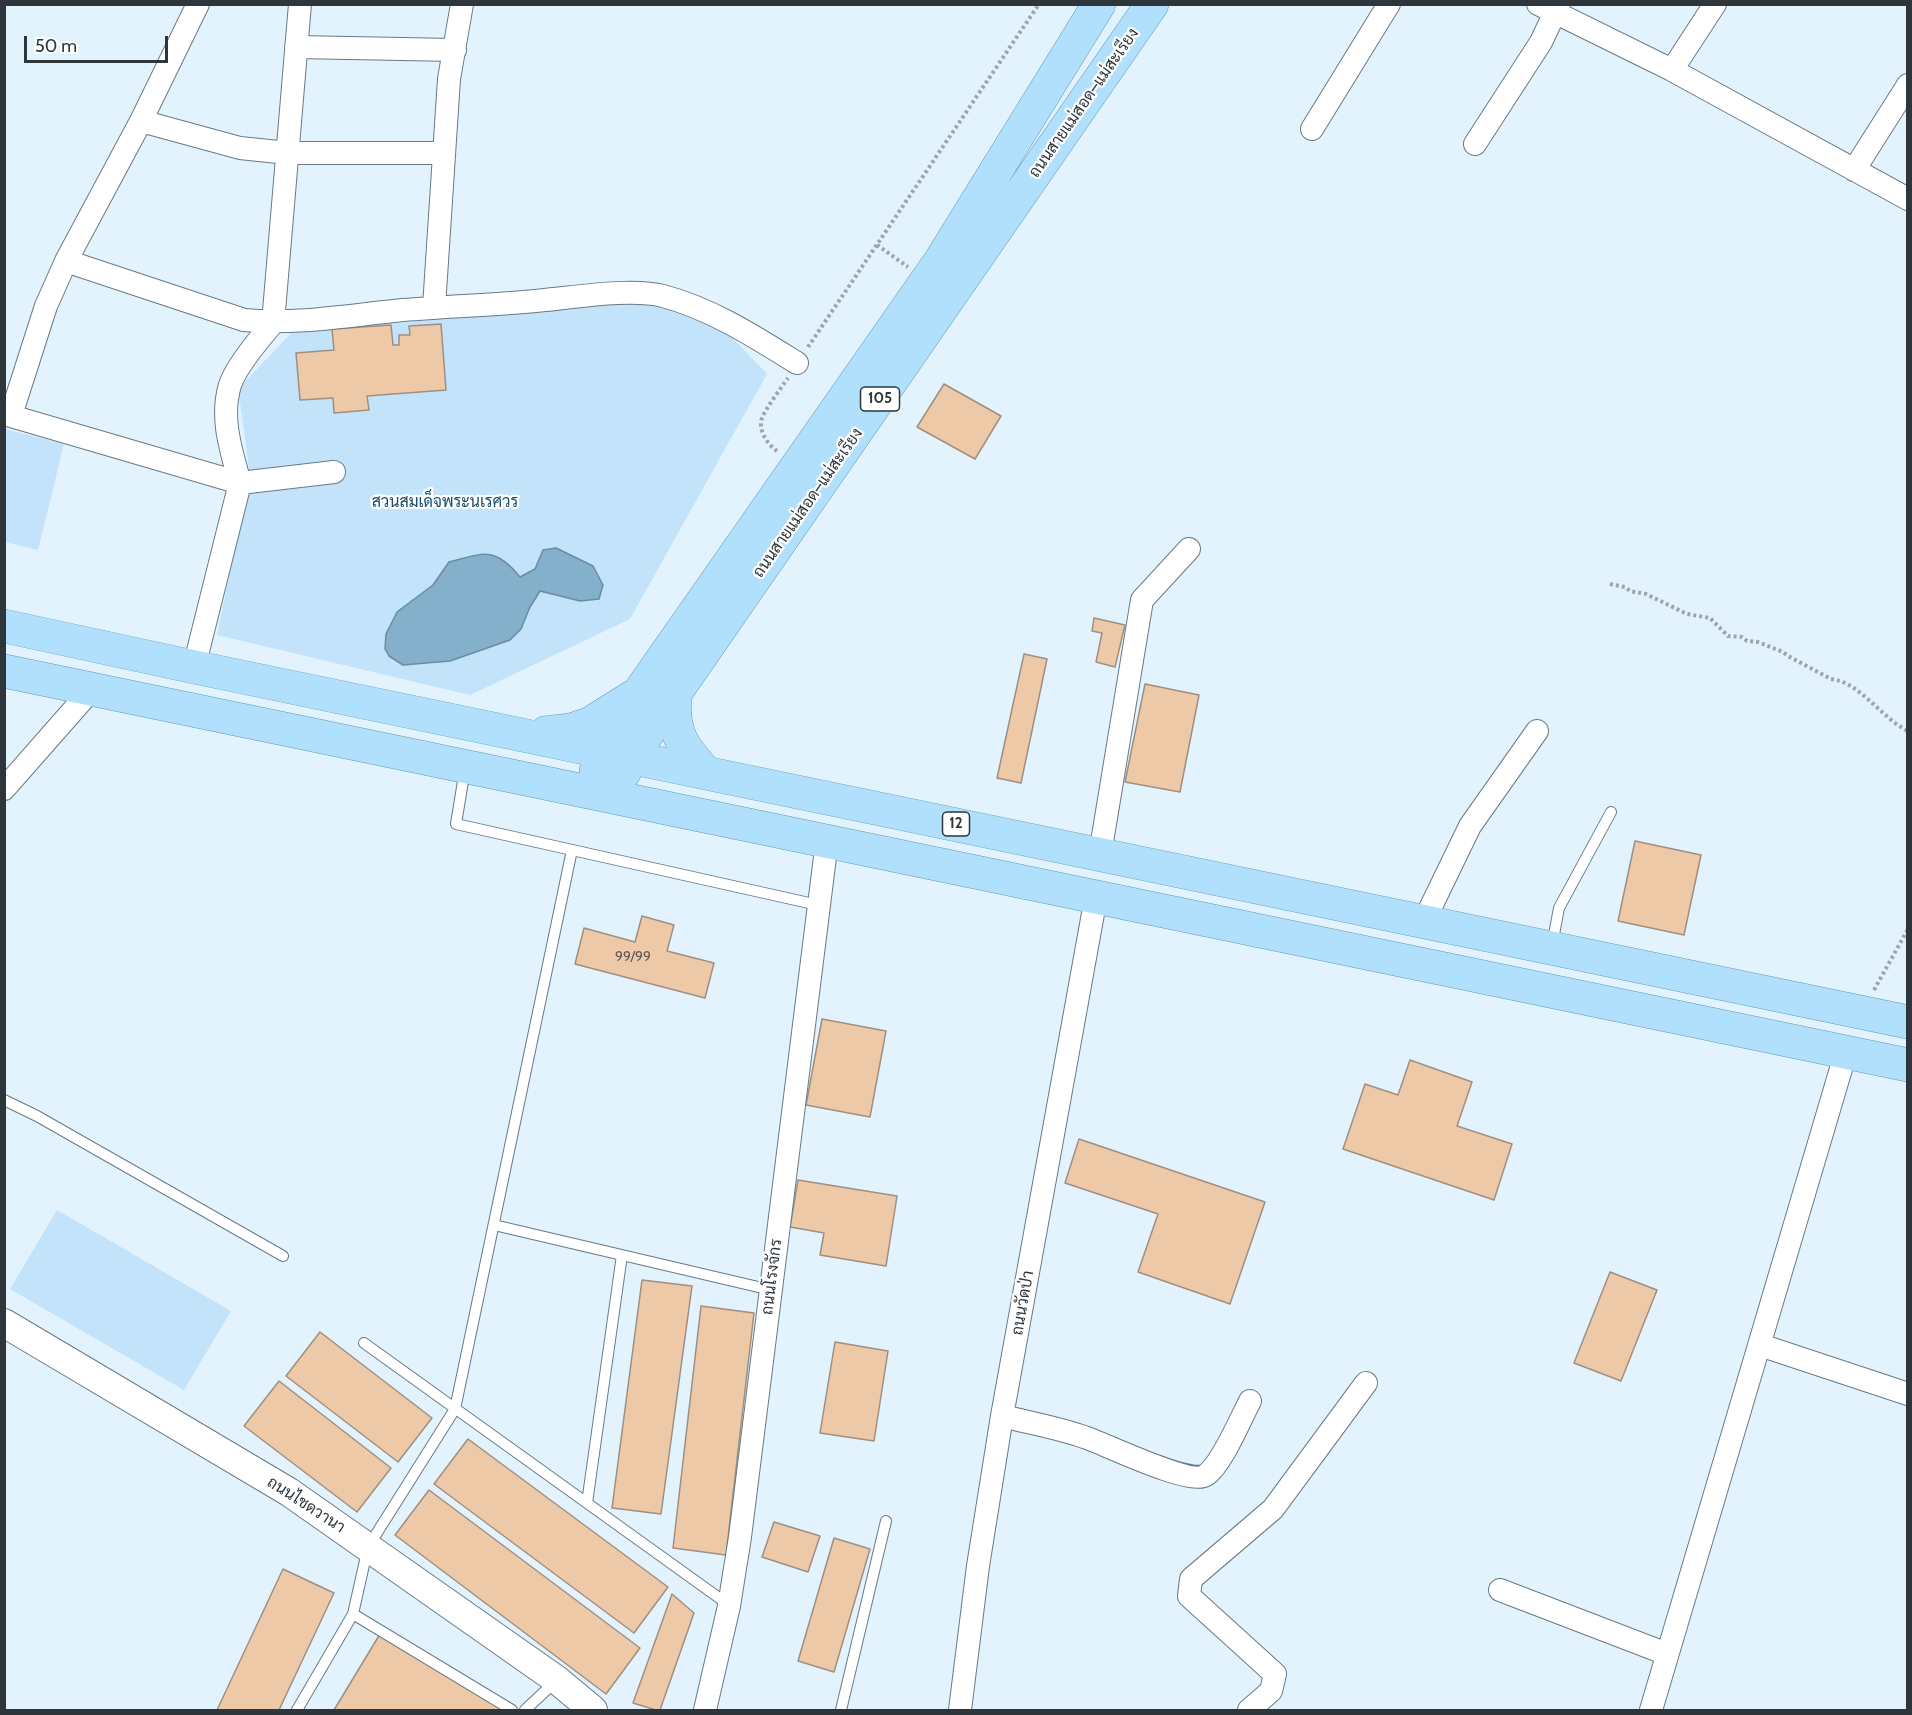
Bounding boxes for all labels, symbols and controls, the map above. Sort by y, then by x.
scale bar [27,24,171,62]
street label: ถนนสายแม่สอด–แม่สะเรียง [1025,25,1143,181]
text: 50 m [35,35,77,57]
road number: 105 [860,387,900,411]
street label: ถนนสายแม่สอด–แม่สะเรียง [749,425,867,581]
park label: สวนสมเด็จพระนเรศวร [372,492,518,512]
road number: 12 [942,812,970,836]
house number: 99/99 [615,949,651,965]
street label: ถนนโรงจักร [758,1238,786,1316]
street label: ถนนวัดป่า [1008,1269,1038,1337]
street label: ถนนไชดวานา [263,1473,349,1537]

